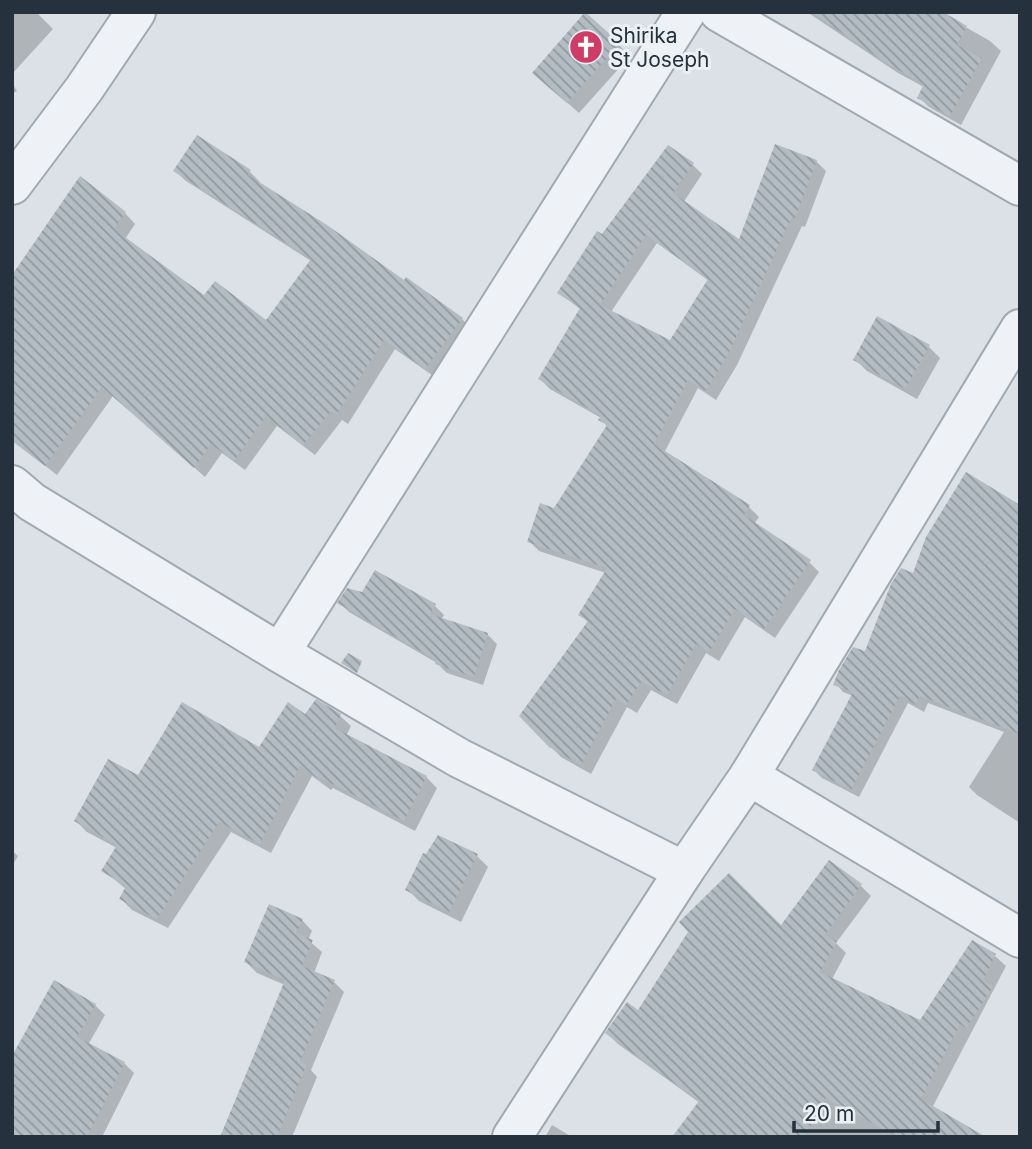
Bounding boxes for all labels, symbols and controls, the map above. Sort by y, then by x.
place label: Shirika St Joseph [610,23,709,72]
church icon: Shirika St Joseph [567,28,605,66]
scale bar [794,1090,937,1134]
text: 20 m [804,1101,854,1126]

